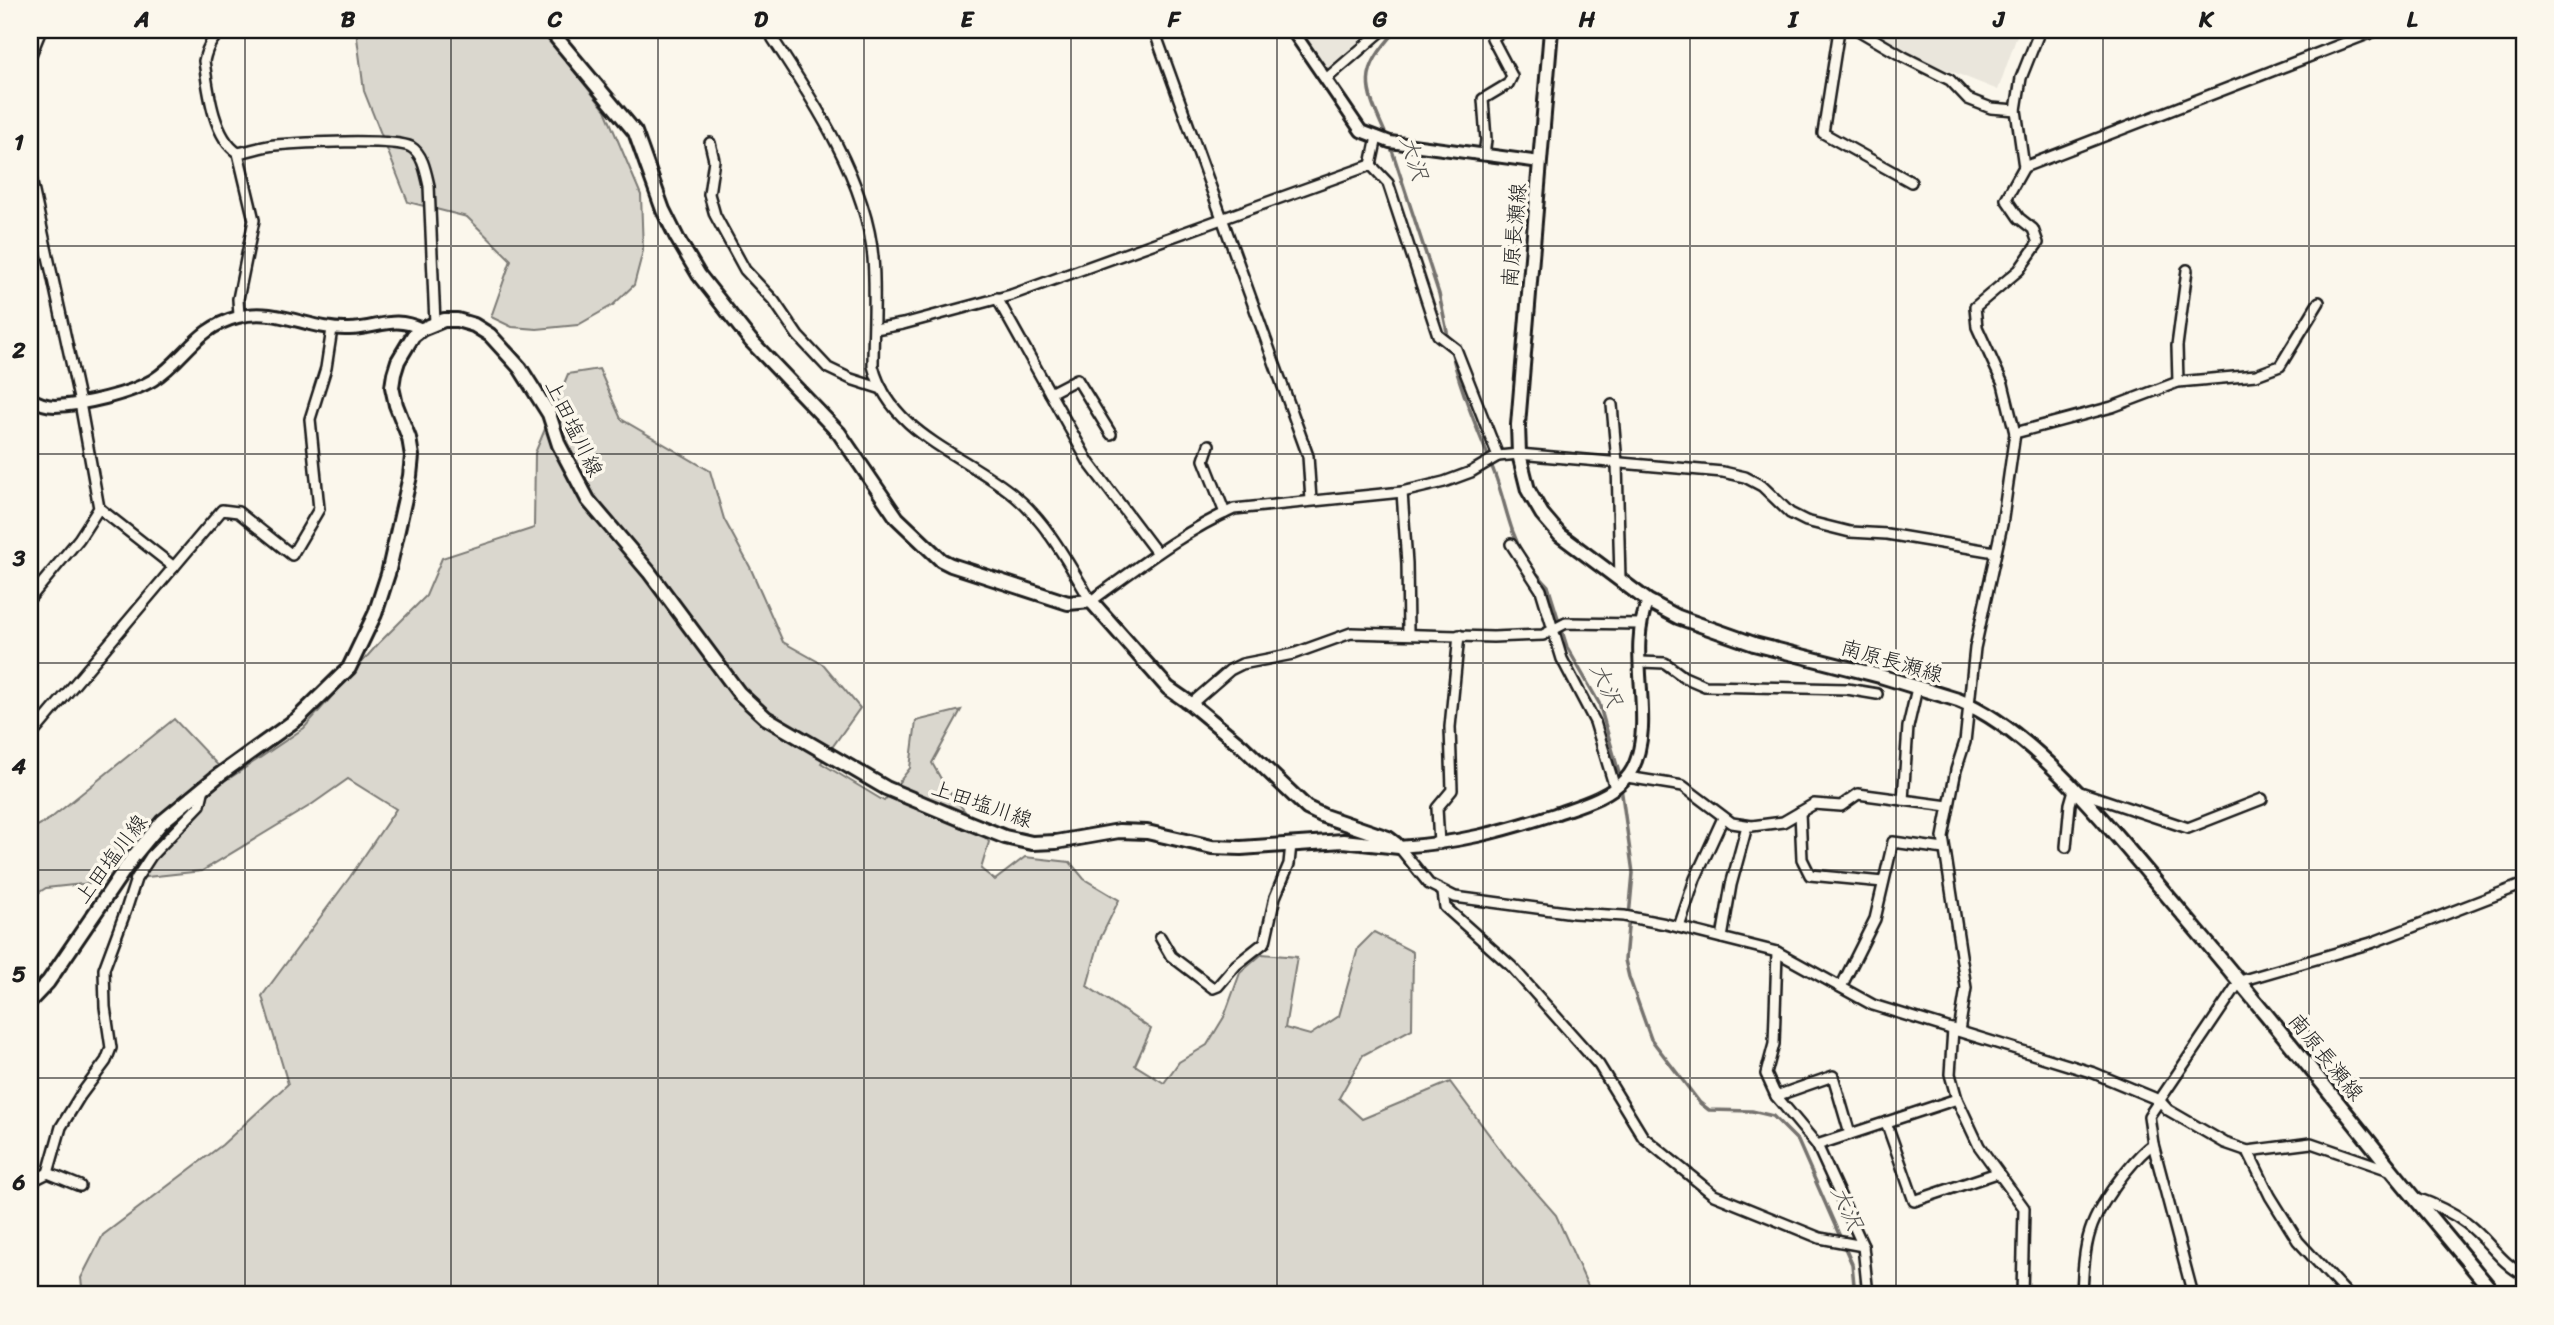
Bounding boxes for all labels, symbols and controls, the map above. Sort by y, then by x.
text: A [133,0,150,40]
text: B [341,0,356,40]
text: C [547,0,563,40]
text: D [754,0,769,40]
text: E [961,0,976,40]
text: F [1167,0,1182,40]
text: G [1372,0,1388,40]
text: H [1578,0,1596,40]
text: I [1787,0,1799,40]
text: J [1992,0,2006,40]
text: K [2198,0,2215,40]
text: L [2407,0,2418,40]
text: 1 [14,122,24,163]
water label: 大沢 [1387,130,1441,187]
street label: 南原長瀬線 [1490,181,1538,289]
text: 2 [11,330,26,371]
street label: 上田塩川線 [534,372,614,484]
text: 3 [12,538,26,579]
street label: 南原長瀬線 [1836,628,1948,694]
water label: 大沢 [1578,655,1635,715]
text: 4 [11,746,27,787]
street label: 上田塩川線 [926,769,1038,839]
street label: 上田塩川線 [64,806,158,912]
text: 5 [12,954,26,995]
street label: 南原長瀬線 [2278,1004,2374,1110]
text: 6 [11,1162,26,1203]
water label: 大沢 [1819,1179,1875,1238]

